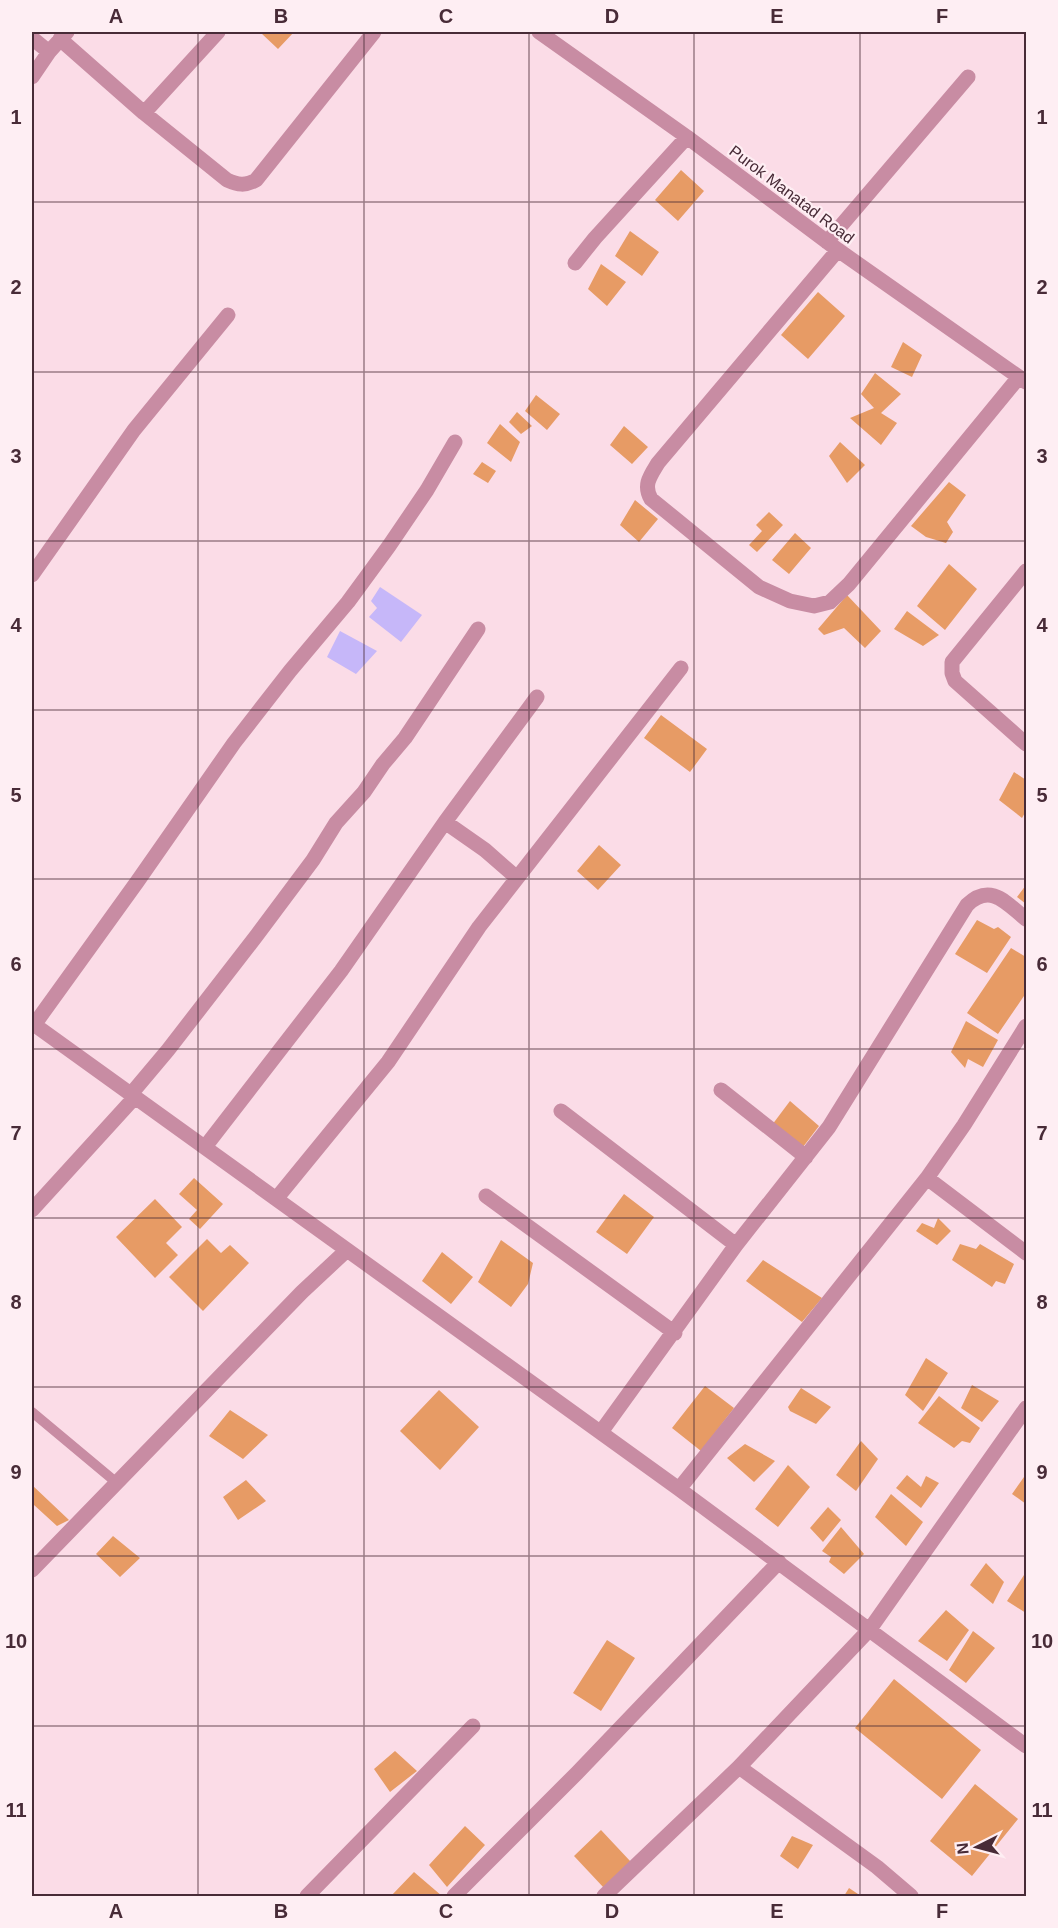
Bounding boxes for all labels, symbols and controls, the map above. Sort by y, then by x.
text: A [109,5,123,27]
text: B [274,5,288,27]
text: C [439,5,453,27]
text: D [605,5,619,27]
text: E [770,5,784,27]
text: F [936,5,948,27]
text: 1 [10,106,22,128]
text: 1 [1036,106,1048,128]
street label: Purok Manatad Road [726,142,857,247]
text: 2 [10,276,22,298]
text: 2 [1036,276,1048,298]
text: 3 [10,445,22,467]
text: 3 [1036,445,1048,467]
text: 4 [10,614,22,636]
text: 4 [1036,614,1048,636]
text: 5 [10,784,22,806]
text: 5 [1036,784,1048,806]
text: 6 [10,953,22,975]
text: 6 [1036,953,1048,975]
text: 7 [10,1122,22,1144]
text: 7 [1036,1122,1048,1144]
text: 8 [10,1291,22,1313]
text: 8 [1036,1291,1048,1313]
text: 9 [10,1461,22,1483]
text: 9 [1036,1461,1048,1483]
text: 10 [5,1630,27,1652]
text: 10 [1031,1630,1053,1652]
text: 11 [5,1799,27,1821]
text: 11 [1031,1799,1053,1821]
north arrow [947,1817,1007,1877]
text: N [954,1842,972,1855]
text: A [109,1900,123,1922]
text: B [274,1900,288,1922]
text: C [439,1900,453,1922]
text: D [605,1900,619,1922]
text: E [770,1900,784,1922]
text: F [936,1900,948,1922]

